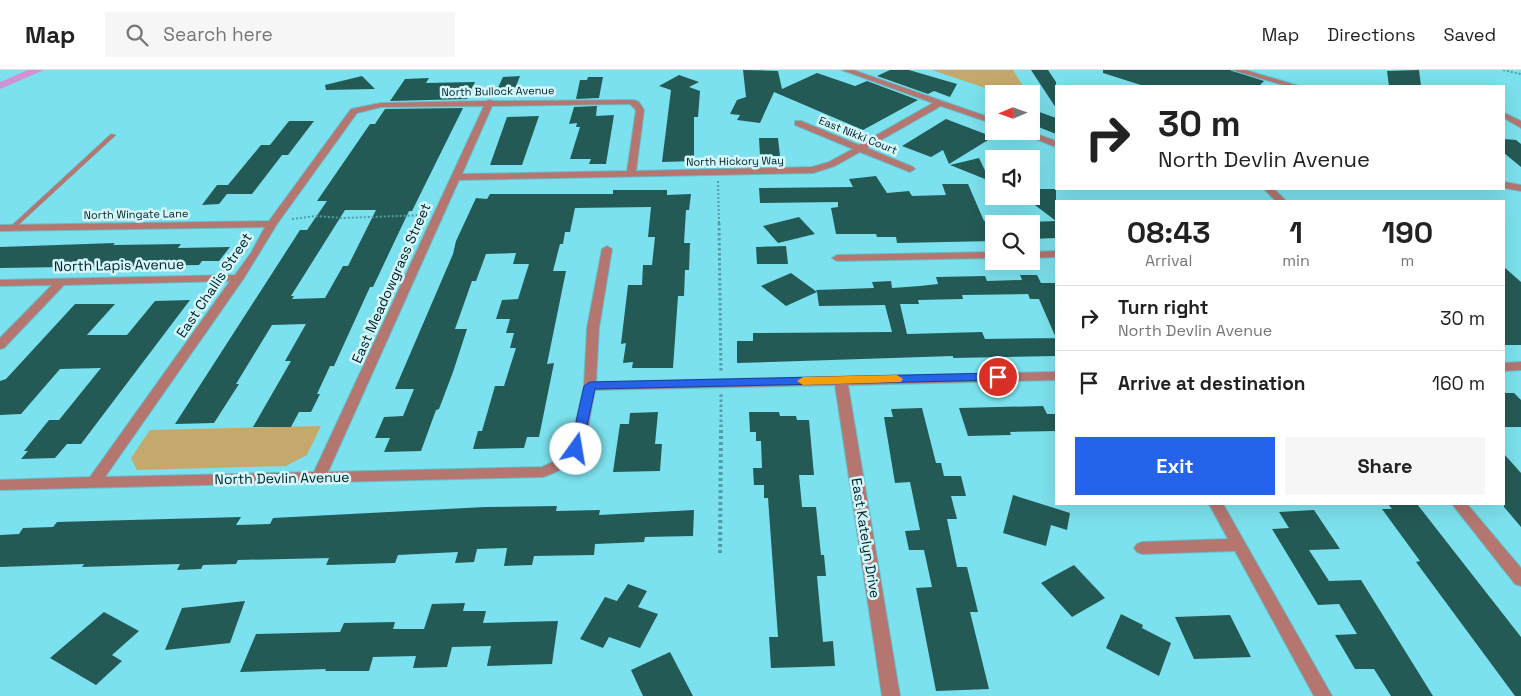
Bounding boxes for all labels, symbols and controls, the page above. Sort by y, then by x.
search box [105,12,455,57]
text: Map [25,19,75,50]
icon: search [123,21,151,49]
text: Search here [163,22,273,47]
text: Map [1262,23,1299,46]
text: Directions [1327,23,1416,46]
text: Saved [1444,23,1496,46]
street label: North Bullock Avenue [441,83,555,99]
north arrow [985,85,1040,140]
map controls [985,85,1040,270]
text: 30 m [1158,102,1241,146]
icon: right [1075,105,1140,170]
street label: East Nikki Court [817,113,899,157]
text: North Devlin Avenue [1158,145,1370,173]
button: sound [985,150,1040,205]
street label: North Hickory Way [686,153,784,169]
street label: East Meadowgrass Street [348,200,434,366]
street label: North Wingate Lane [84,206,188,222]
text: 08:43 [1127,213,1211,252]
text: 1 [1289,213,1303,252]
text: 190 [1382,213,1433,252]
button: search [985,215,1040,270]
street label: East Challis Street [172,229,256,341]
text: Arrival [1145,250,1192,271]
text: min [1282,250,1310,271]
text: m [1401,250,1414,271]
street label: North Lapis Avenue [54,255,184,275]
text: Turn right [1118,295,1208,320]
icon: right [1075,304,1103,332]
text: 30 m [1440,306,1485,331]
text: North Devlin Avenue [1118,320,1272,341]
pin [977,356,1019,398]
icon: arrive [984,363,1012,391]
icon: arrive [1075,369,1103,397]
text: Arrive at destination [1118,371,1306,396]
text: 160 m [1432,371,1485,396]
position arrow [549,422,601,474]
button: Exit [1075,437,1275,495]
button: Share [1285,437,1485,495]
street label: North Devlin Avenue [214,468,350,488]
street label: East Katelyn Drive [848,477,884,599]

